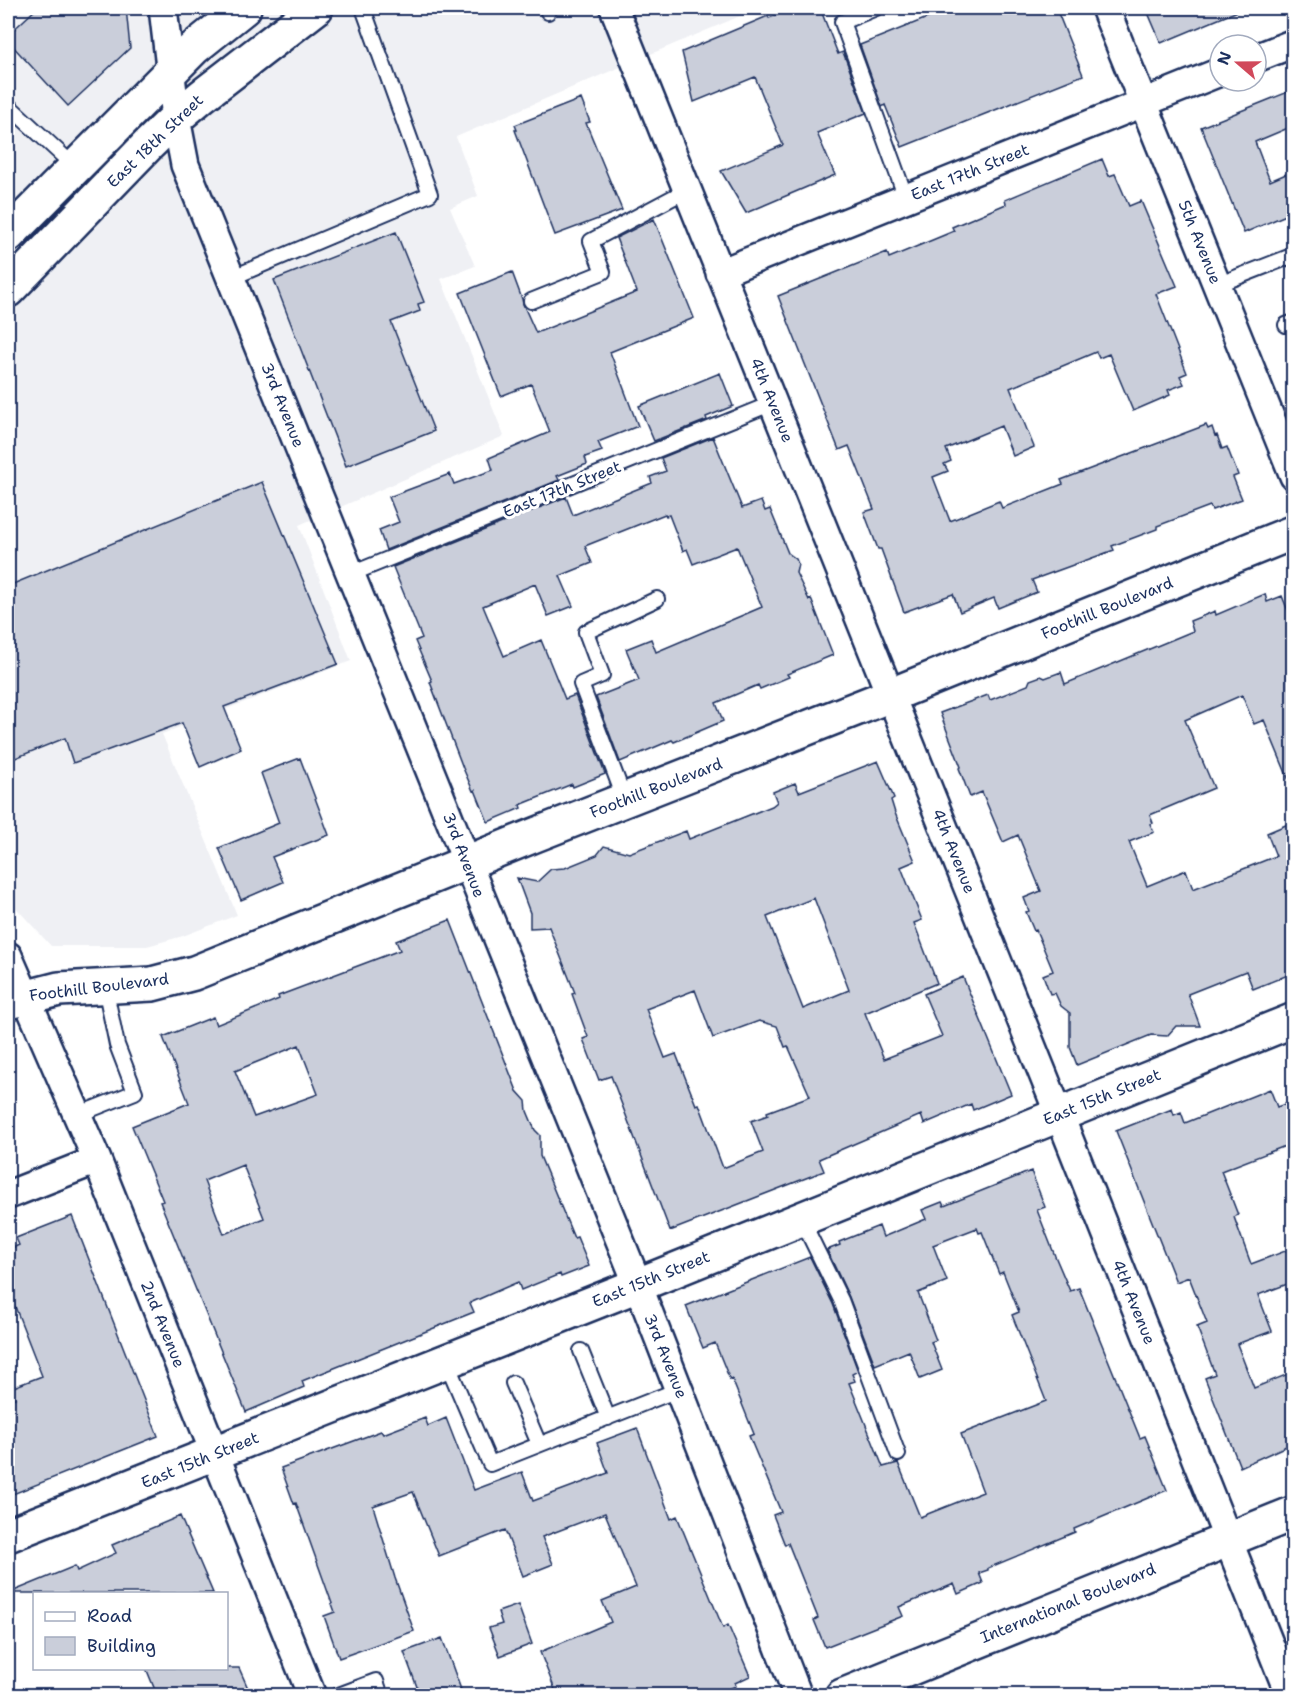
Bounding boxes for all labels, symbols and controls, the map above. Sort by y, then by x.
north arrow [1208,33,1268,93]
text: N [1212,48,1236,68]
street label: East 18th Street [102,90,208,192]
street label: East 17th Street [908,139,1032,205]
street label: 5th Avenue [1174,197,1226,287]
street label: 4th Avenue [745,354,799,446]
street label: 3rd Avenue [256,359,310,451]
street label: East 17th Street [500,456,624,522]
street label: Foothill Boulevard [1038,572,1176,644]
street label: Foothill Boulevard [587,753,725,823]
street label: 4th Avenue [927,805,981,897]
street label: 3rd Avenue [438,809,490,901]
street label: Foothill Boulevard [28,968,170,1006]
street label: East 15th Street [1040,1064,1164,1130]
street label: East 15th Street [589,1246,713,1312]
street label: 4th Avenue [1107,1256,1161,1348]
street label: 2nd Avenue [136,1277,190,1371]
street label: 3rd Avenue [639,1310,693,1402]
street label: East 15th Street [138,1427,262,1493]
street label: International Boulevard [977,1558,1159,1648]
legend [33,1592,228,1670]
text: Road [87,1604,132,1628]
text: Building [87,1634,156,1658]

